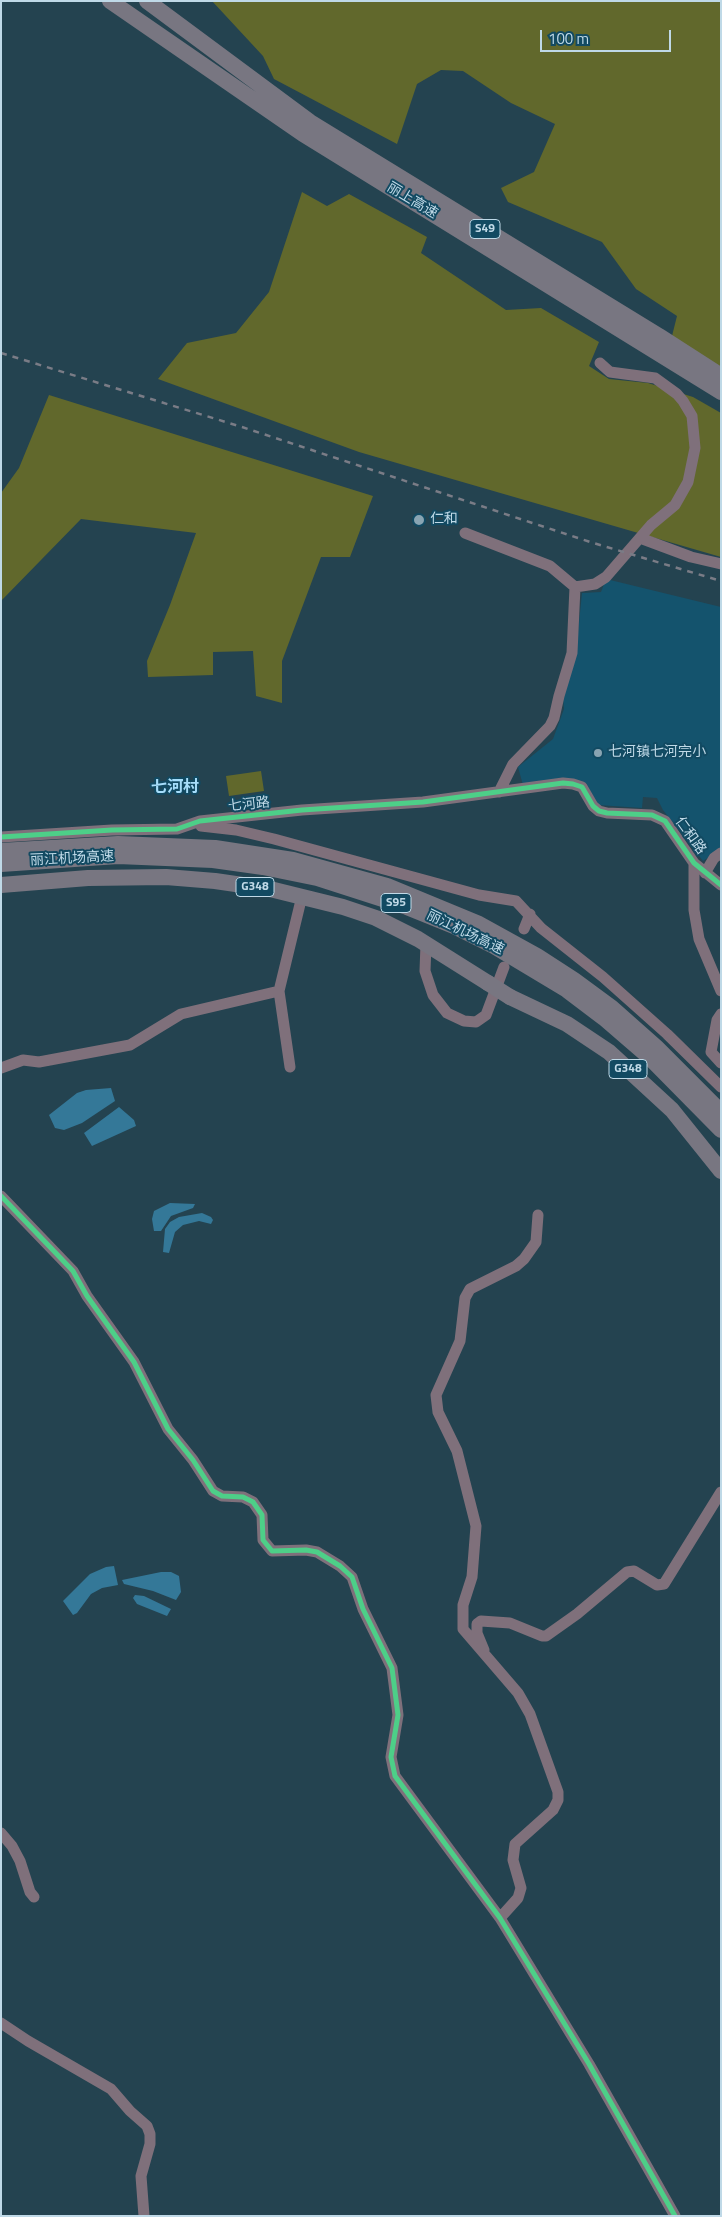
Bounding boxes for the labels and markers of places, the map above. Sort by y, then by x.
place label: 仁和 [430,512,458,528]
marker: 仁和 [412,513,426,527]
place label: 七河镇七河完小 [608,745,706,761]
marker: 七河镇七河完小 [592,747,604,759]

